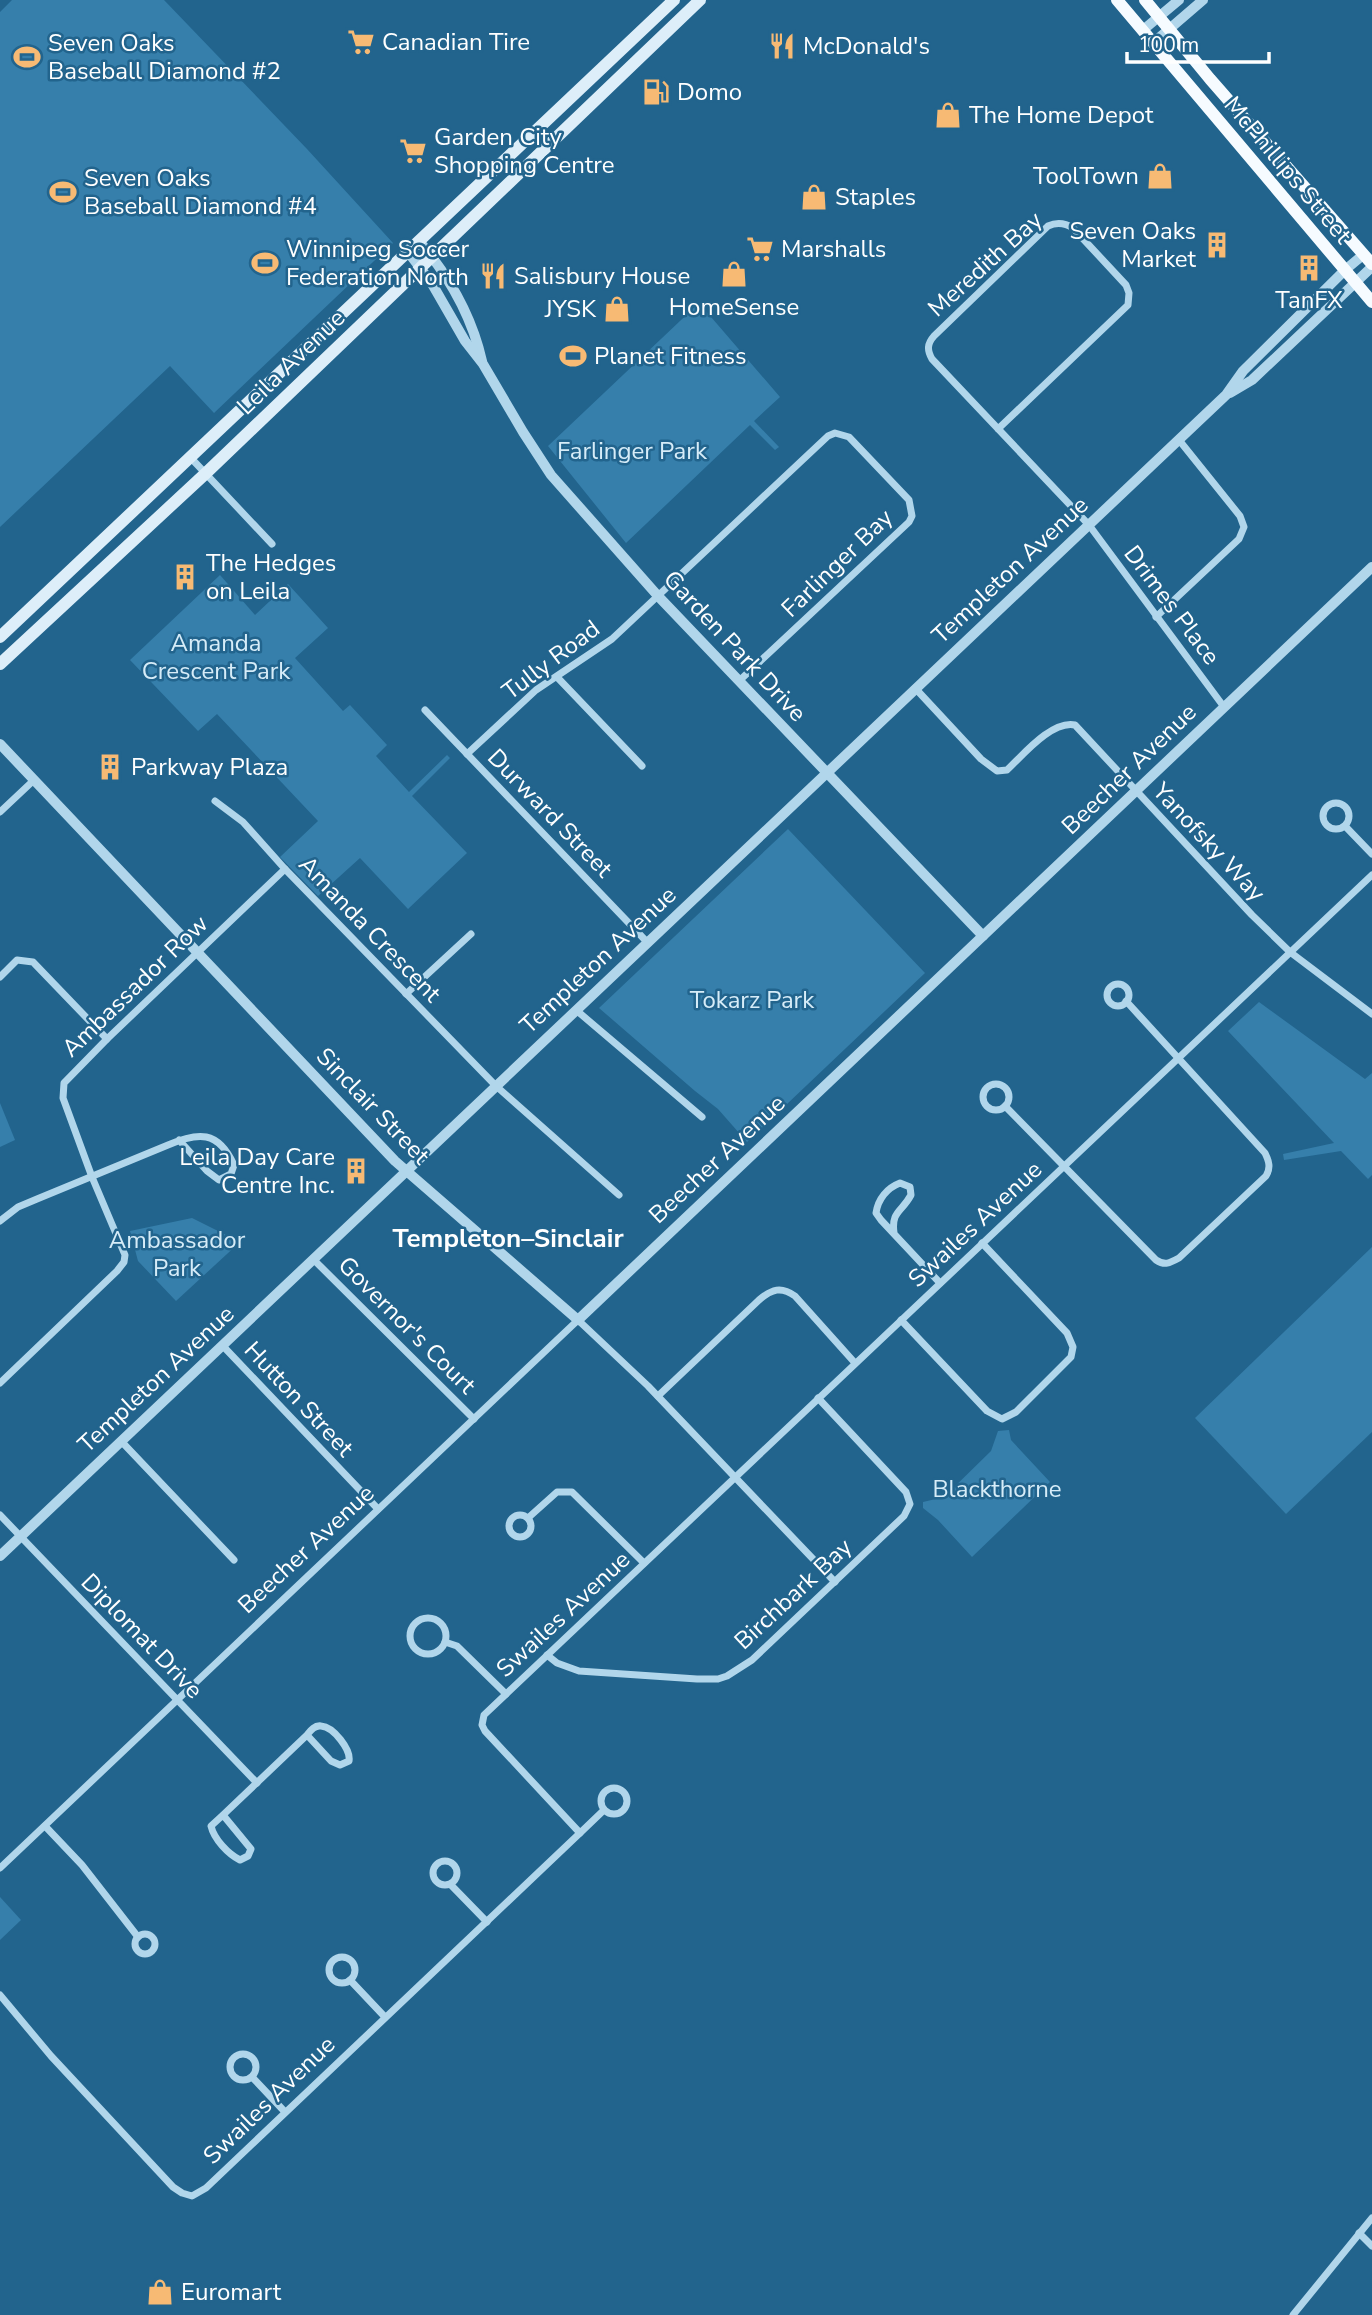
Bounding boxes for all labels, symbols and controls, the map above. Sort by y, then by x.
scale bar [1127,21,1269,65]
place label: Canadian Tire [382,26,530,58]
place label: Seven Oaks Baseball Diamond #2 [48,27,281,87]
supermarket icon: Canadian Tire [346,27,376,57]
place label: McDonald's [803,30,930,62]
restaurant icon: McDonald's [767,31,797,61]
text: 100 m [1138,31,1199,59]
sports icon: Seven Oaks Baseball Diamond #2 [12,42,42,72]
place label: Domo [677,76,742,108]
fuel station icon: Domo [641,77,671,107]
street label: McPhillips Street [1217,90,1359,251]
place label: The Home Depot [969,99,1154,131]
shop icon: The Home Depot [933,100,963,130]
place label: Garden City Shopping Centre [434,121,614,181]
supermarket icon: Garden City Shopping Centre [398,136,428,166]
place label: ToolTown [1033,160,1139,192]
shop icon: ToolTown [1145,161,1175,191]
place label: Seven Oaks Baseball Diamond #4 [84,162,317,222]
sports icon: Seven Oaks Baseball Diamond #4 [48,177,78,207]
place label: Staples [835,181,916,213]
shop icon: Staples [799,182,829,212]
street label: Meredith Bay [921,204,1049,324]
place label: Seven Oaks Market [1069,215,1197,275]
building icon: Seven Oaks Market [1202,230,1232,260]
place label: Winnipeg Soccer Federation North [286,233,469,293]
place label: Marshalls [781,233,886,265]
supermarket icon: Marshalls [745,234,775,264]
sports icon: Winnipeg Soccer Federation North [250,248,280,278]
building icon: TanFX [1294,253,1324,283]
shop icon: HomeSense [719,259,749,289]
place label: Salisbury House [514,260,690,292]
restaurant icon: Salisbury House [478,261,508,291]
place label: TanFX [1275,284,1343,316]
place label: HomeSense [669,291,799,323]
place label: JYSK [544,293,597,325]
shop icon: JYSK [602,294,632,324]
street label: Leila Avenue [230,302,352,422]
place label: Planet Fitness [594,340,747,372]
sports icon: Planet Fitness [558,341,588,371]
park label: Farlinger Park [557,435,708,467]
street label: Templeton Avenue [925,489,1095,651]
street label: Farlinger Bay [774,501,900,624]
street label: Drimes Place [1117,539,1227,671]
place label: The Hedges on Leila [206,547,336,607]
building icon: The Hedges on Leila [170,562,200,592]
street label: Garden Park Drive [656,563,814,729]
street label: Tully Road [496,613,606,707]
park label: Amanda Crescent Park [142,627,291,687]
street label: Beecher Avenue [1055,696,1203,842]
street label: Durward Street [480,742,620,885]
place label: Parkway Plaza [131,751,288,783]
building icon: Parkway Plaza [95,752,125,782]
street label: Yanofsky Way [1145,775,1273,909]
street label: Amanda Crescent [292,849,449,1010]
street label: Templeton Avenue [513,879,683,1041]
street label: Ambassador Row [55,908,215,1064]
park label: Tokarz Park [690,984,815,1016]
street label: Sinclair Street [309,1041,437,1172]
street label: Beecher Avenue [642,1087,792,1231]
place label: Leila Day Care Centre Inc. [179,1141,335,1201]
street label: Swailes Avenue [901,1154,1049,1294]
building icon: Leila Day Care Centre Inc. [341,1156,371,1186]
district label: Templeton–Sinclair [392,1221,624,1256]
park label: Ambassador Park [109,1224,246,1284]
street label: Governor's Court [331,1249,483,1401]
street label: Templeton Avenue [71,1298,241,1460]
street label: Hutton Street [237,1334,361,1464]
park label: Blackthorne [932,1473,1062,1505]
street label: Beecher Avenue [231,1477,381,1621]
street label: Birchbark Bay [727,1531,859,1657]
street label: Swailes Avenue [489,1544,637,1684]
street label: Diplomat Drive [74,1566,210,1706]
street label: Swailes Avenue [196,2029,342,2171]
place label: Euromart [181,2276,282,2308]
shop icon: Euromart [145,2277,175,2307]

